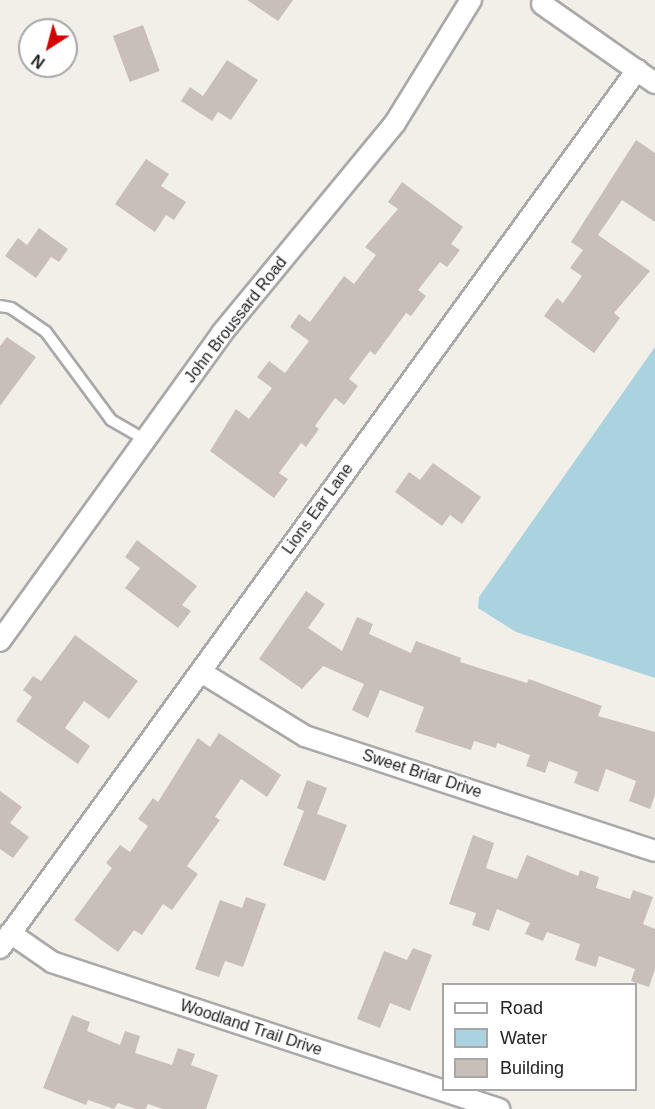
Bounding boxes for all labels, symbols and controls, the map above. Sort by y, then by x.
north arrow [18,18,78,78]
text: N [29,51,48,72]
street label: John Broussard Road [181,253,291,387]
street label: Lions Ear Lane [279,460,357,558]
street label: Sweet Briar Drive [360,746,484,802]
legend [442,983,637,1091]
street label: Woodland Trail Drive [177,996,325,1060]
text: Road [500,998,543,1018]
text: Water [500,1028,547,1048]
text: Building [500,1058,564,1078]

